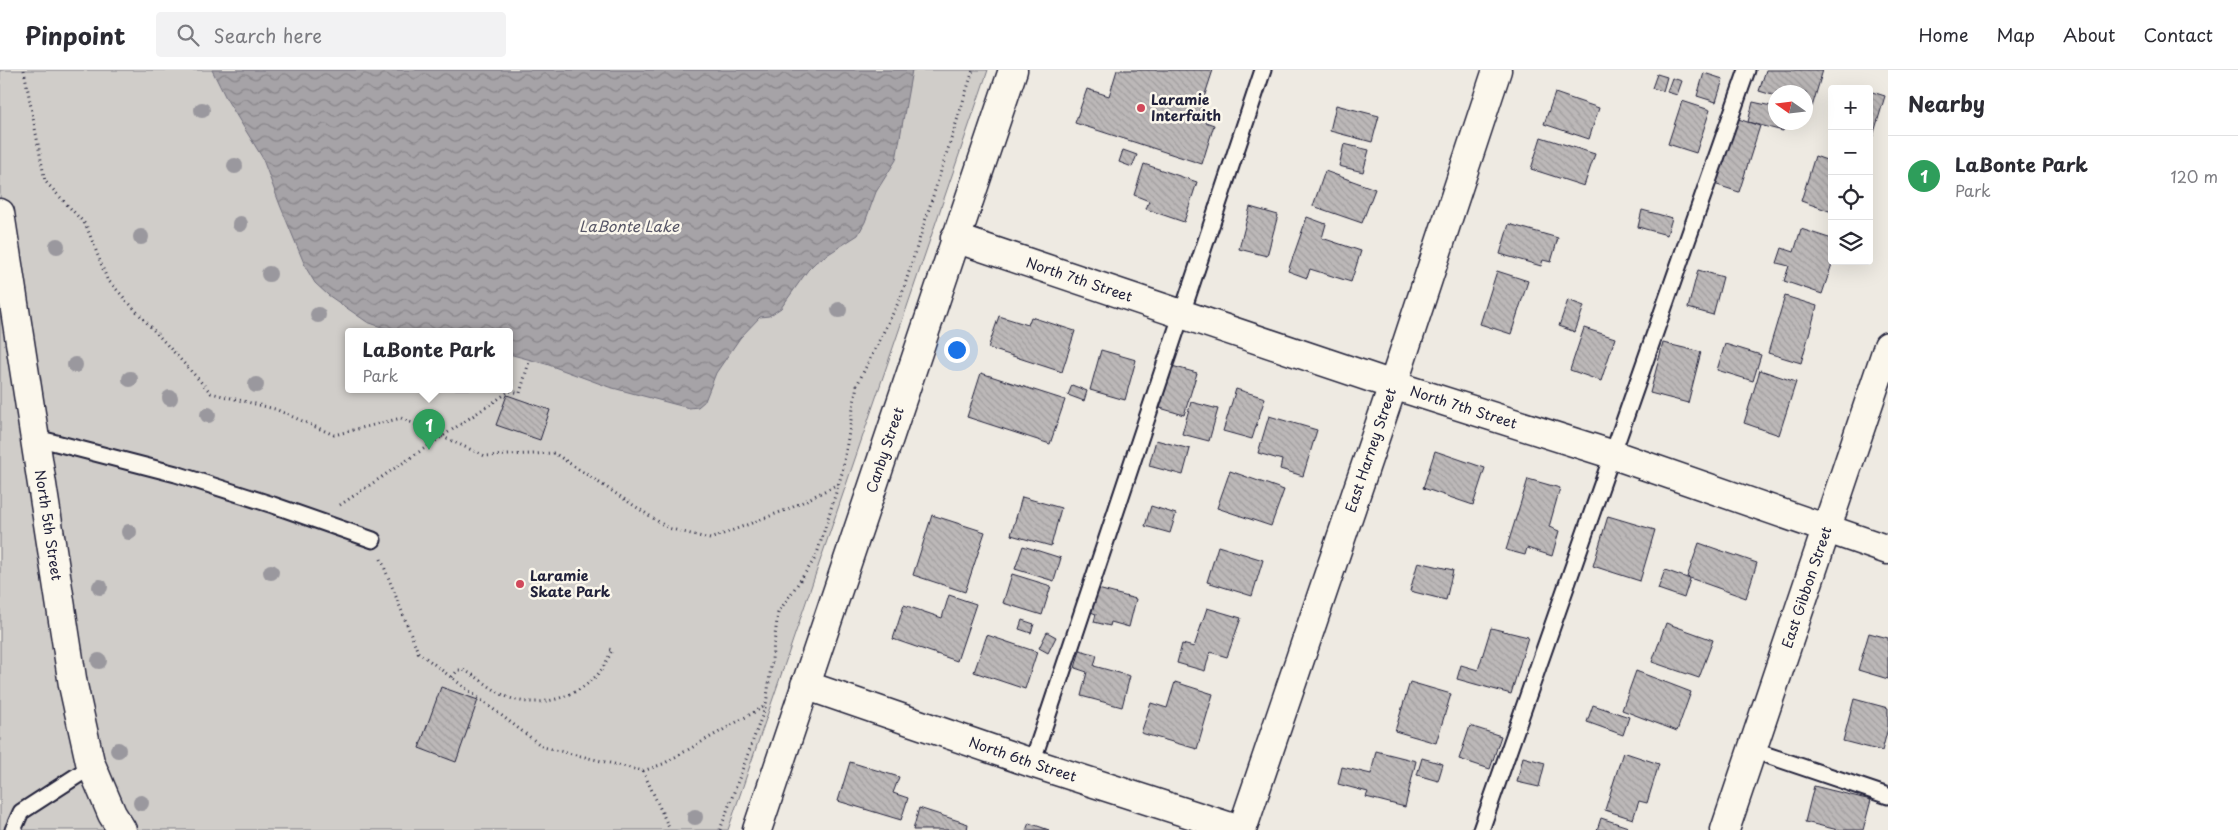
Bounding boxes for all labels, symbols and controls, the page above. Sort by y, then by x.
search box [156,12,506,57]
text: Pinpoint [25,17,126,53]
icon: search [174,21,202,49]
text: Search here [214,21,322,49]
text: Home [1918,21,1968,48]
text: Map [1996,21,2035,48]
text: About [2063,21,2115,48]
text: Contact [2143,21,2213,48]
north arrow [1768,85,1813,130]
map controls [1828,85,1873,265]
button: + [1828,85,1873,130]
text: Nearby [1908,87,1985,119]
place label: Laramie Interfaith [1151,89,1221,126]
marker: Laramie Interfaith [1135,102,1147,114]
button: − [1828,130,1873,175]
text: LaBonte Park [1955,150,2088,178]
text: 1 [1920,164,1928,188]
text: 120 m [2171,164,2218,188]
button: locate [1828,175,1873,220]
text: Park [1955,178,1991,202]
water label: LaBonte Lake [579,214,680,237]
button: layers [1828,220,1873,265]
street label: North 7th Street [1023,252,1136,307]
popup [345,328,513,393]
text: LaBonte Park [362,335,496,363]
your location [944,337,970,363]
text: Park [362,363,398,387]
street label: North 7th Street [1408,380,1520,434]
street label: East Harney Street [1340,385,1401,515]
street label: Canby Street [860,404,909,495]
pin: 1 [413,409,445,450]
street label: North 5th Street [30,468,68,582]
street label: East Gibbon Street [1776,523,1837,651]
place label: Laramie Skate Park [530,565,611,602]
marker: Laramie Skate Park [514,578,526,590]
street label: North 6th Street [966,731,1080,787]

